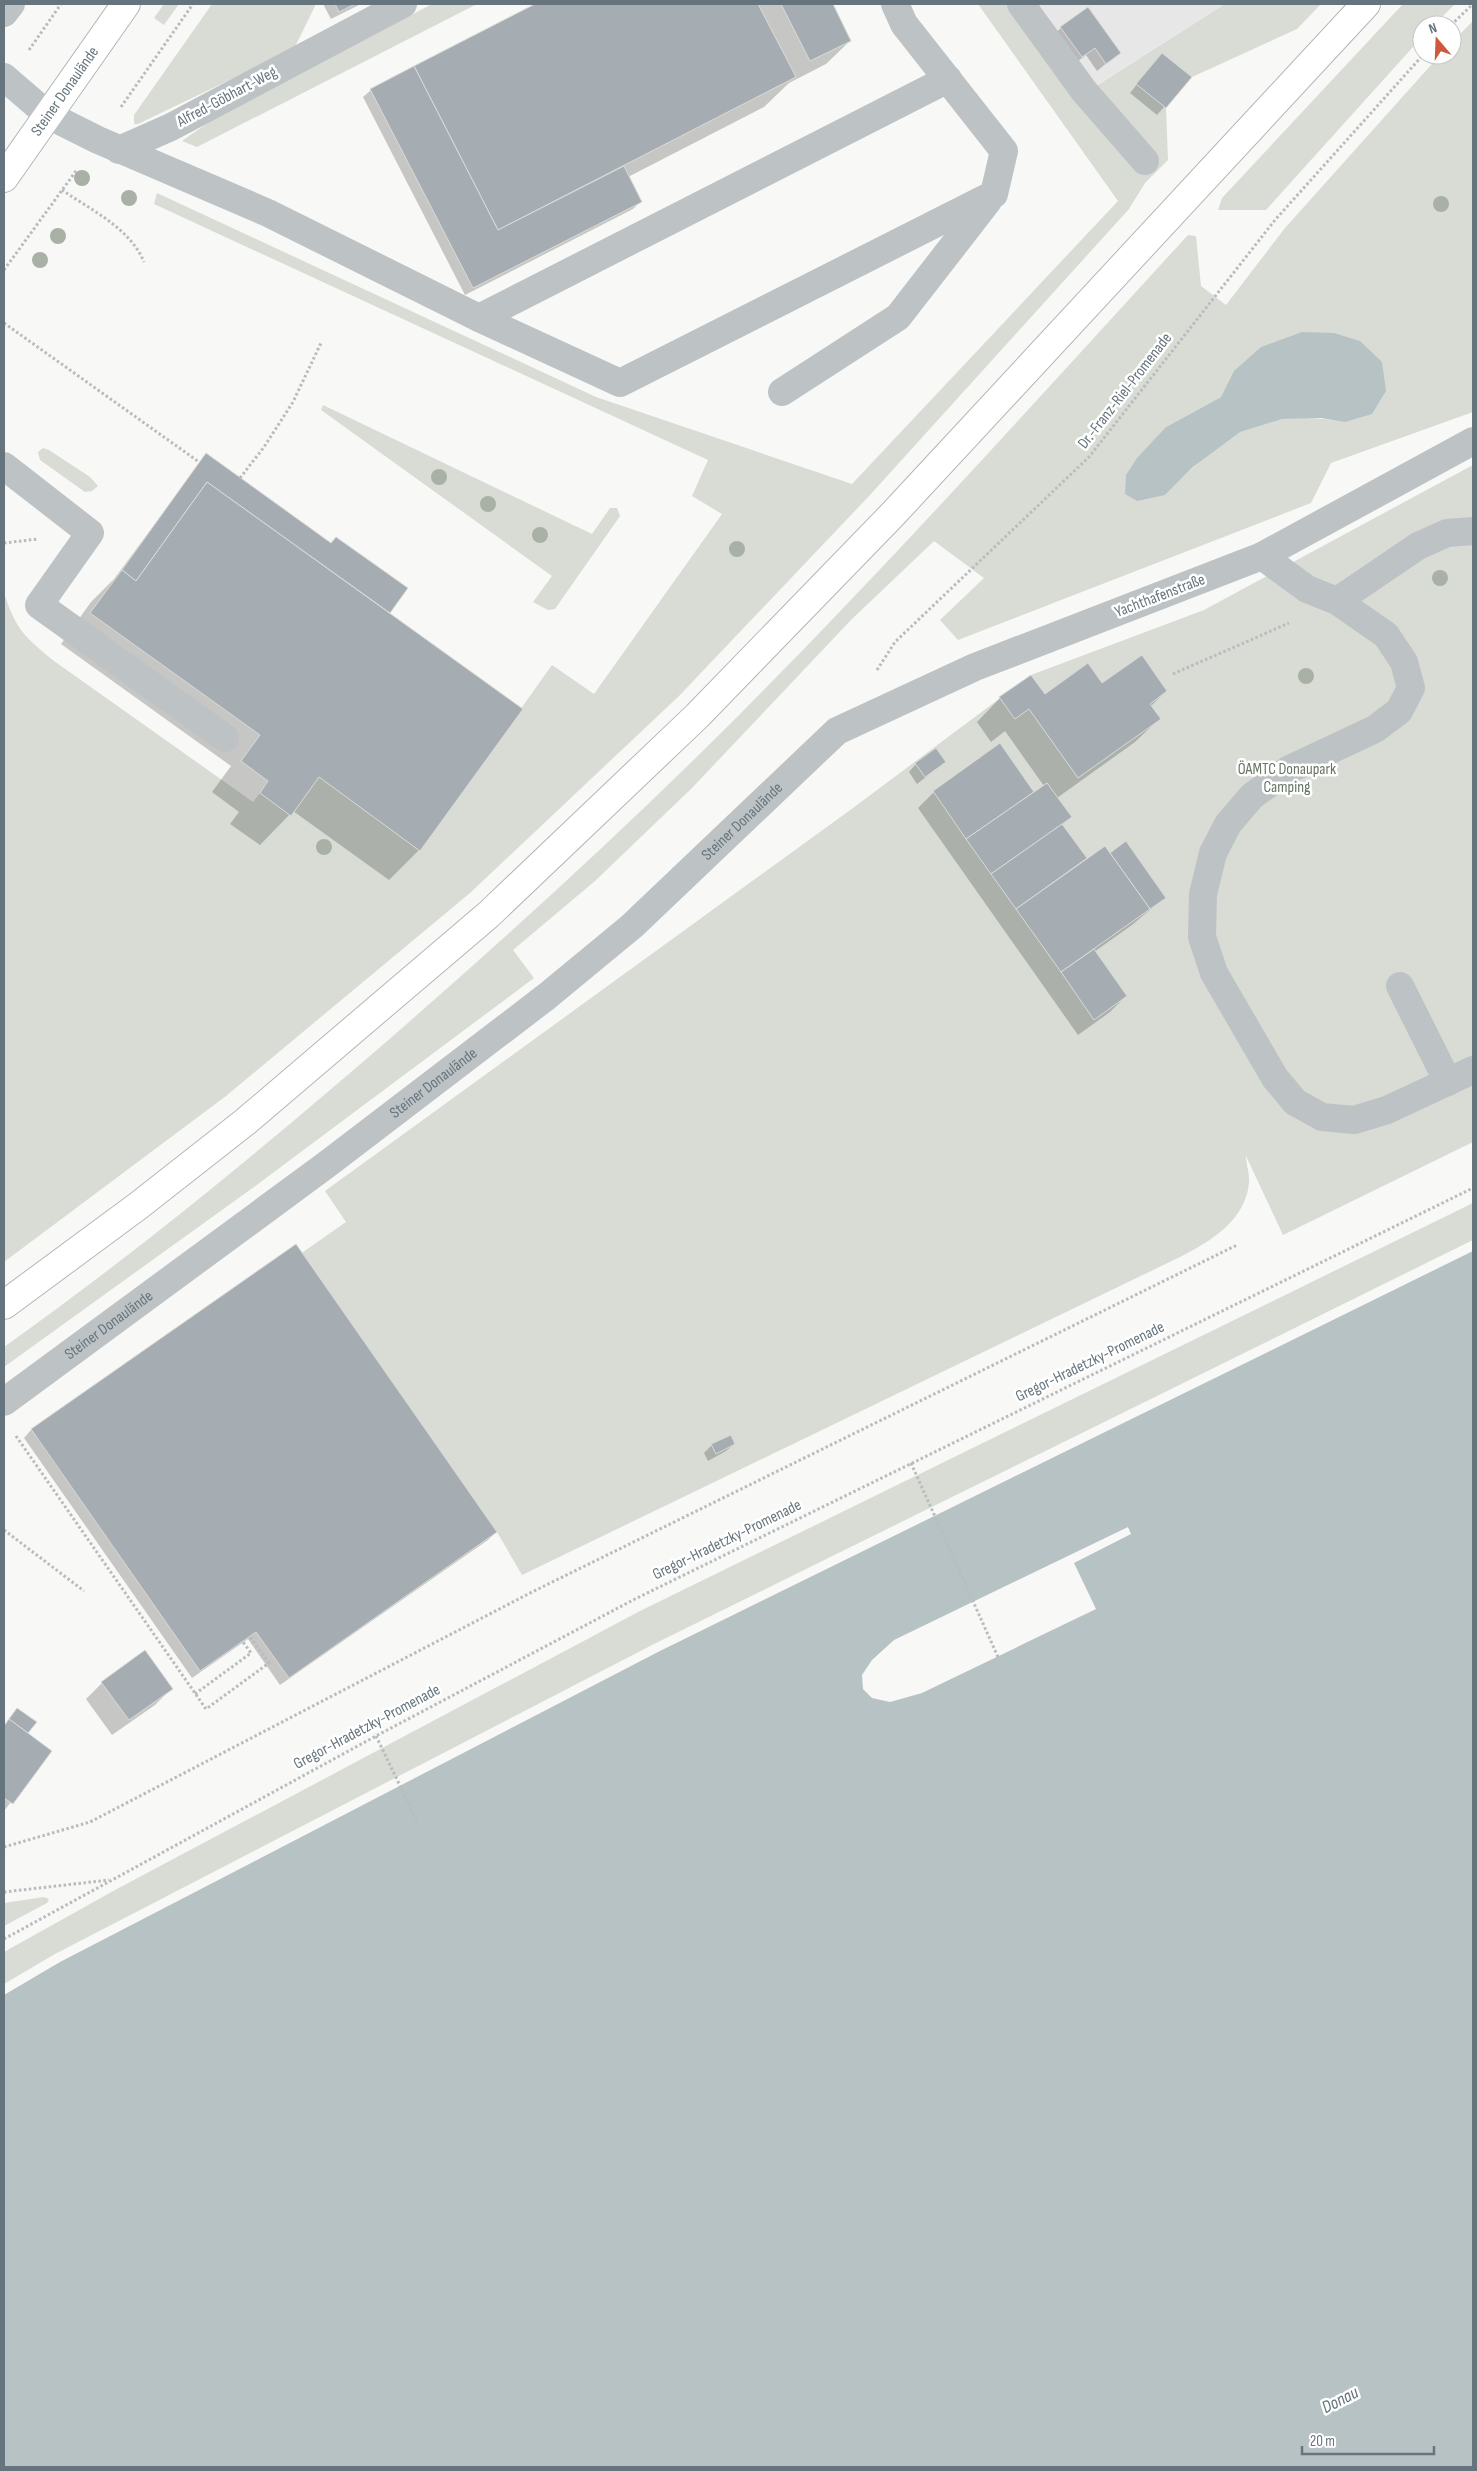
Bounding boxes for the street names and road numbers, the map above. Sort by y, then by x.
street label: Steiner Donaulände [27,43,103,140]
street label: Alfred-Göbhart-Weg [173,63,280,132]
street label: Dr.-Franz-Riel-Promenade [1074,329,1176,453]
street label: Yachthafenstraße [1112,570,1208,622]
street label: Steiner Donaulände [697,778,787,864]
street label: Steiner Donaulände [386,1044,481,1122]
street label: Steiner Donaulände [61,1286,157,1364]
street label: Gregor-Hradetzky-Promenade [1013,1318,1167,1406]
street label: Gregor-Hradetzky-Promenade [650,1496,804,1584]
street label: Gregor-Hradetzky-Promenade [291,1680,443,1774]

